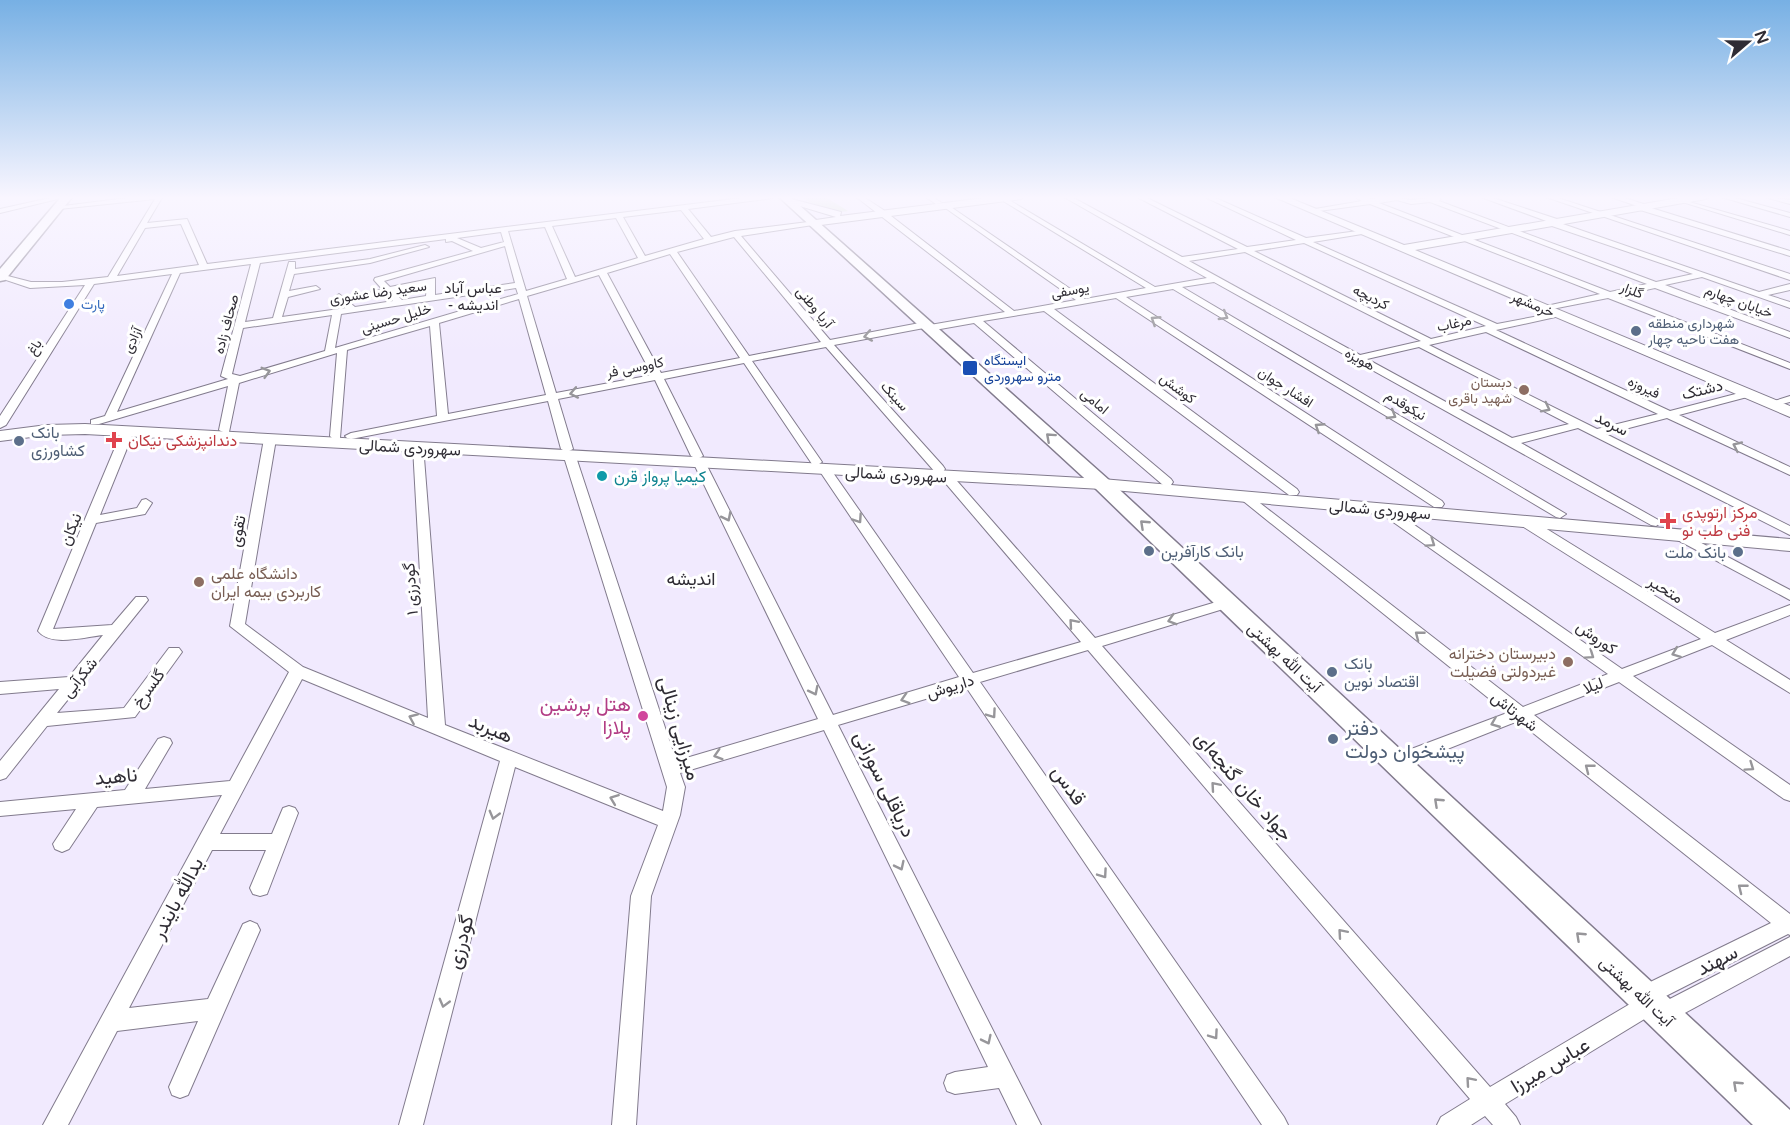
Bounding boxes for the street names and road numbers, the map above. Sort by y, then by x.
street label: سعید رضا عشوری [328,277,428,308]
street label: گلزار [1617,278,1646,303]
street label: یوسفی [1050,279,1090,302]
street label: کردبچه [1349,281,1392,315]
street label: خیابان چهارم [1702,281,1775,323]
street label: آریا وطنی [792,283,838,333]
street label: خرمشهر [1508,287,1557,321]
street label: صحاف زاده [210,292,243,356]
street label: خلیل حسینی [359,300,433,337]
street label: مرغاب [1435,312,1473,335]
street label: آزادی [119,323,146,356]
street label: باغ [23,336,48,360]
street label: هویزه [1342,344,1378,375]
street label: کاووسی فر [604,354,665,382]
street label: افشار جوان [1255,363,1316,411]
street label: کوشش [1156,369,1199,407]
street label: فیروزه [1625,373,1663,402]
street label: دشتک [1680,375,1725,405]
street label: سینک [877,378,912,415]
street label: امامی [1077,385,1112,418]
street label: نیکوقدم [1382,387,1429,424]
street label: سرمد [1592,407,1631,441]
street label: سهروردی شمالی [359,435,461,461]
street label: سهروردی شمالی [845,462,947,488]
street label: سهروردی شمالی [1328,496,1432,524]
street label: نیکان [55,510,87,549]
street label: تقوی [225,514,251,549]
street label: گودرزی ۱ [399,562,423,616]
street label: متحیر [1643,571,1687,608]
street label: کوروش [1572,617,1621,659]
street label: آیت الله بهشتی [1243,618,1327,698]
street label: شکرآبی [57,653,102,702]
street label: گلسرخ [128,665,170,712]
street label: داریوش [924,670,977,704]
street label: لیلا [1580,673,1606,699]
street label: میرزایی زینالی [653,674,705,783]
street label: شهرتاش [1487,687,1542,736]
street label: هیربد [465,709,516,749]
street label: دریاقلی سورانی [848,727,920,841]
street label: جواد خان گنجه‌ای [1189,727,1297,846]
street label: قدس [1046,761,1090,810]
street label: ناهید [94,763,138,791]
street label: یدالله بایندر [145,853,209,944]
street label: گودرزی [442,913,480,972]
street label: سهند [1693,940,1742,981]
street label: آیت الله بهشتی [1595,952,1679,1032]
street label: عباس میرزا [1507,1033,1594,1099]

